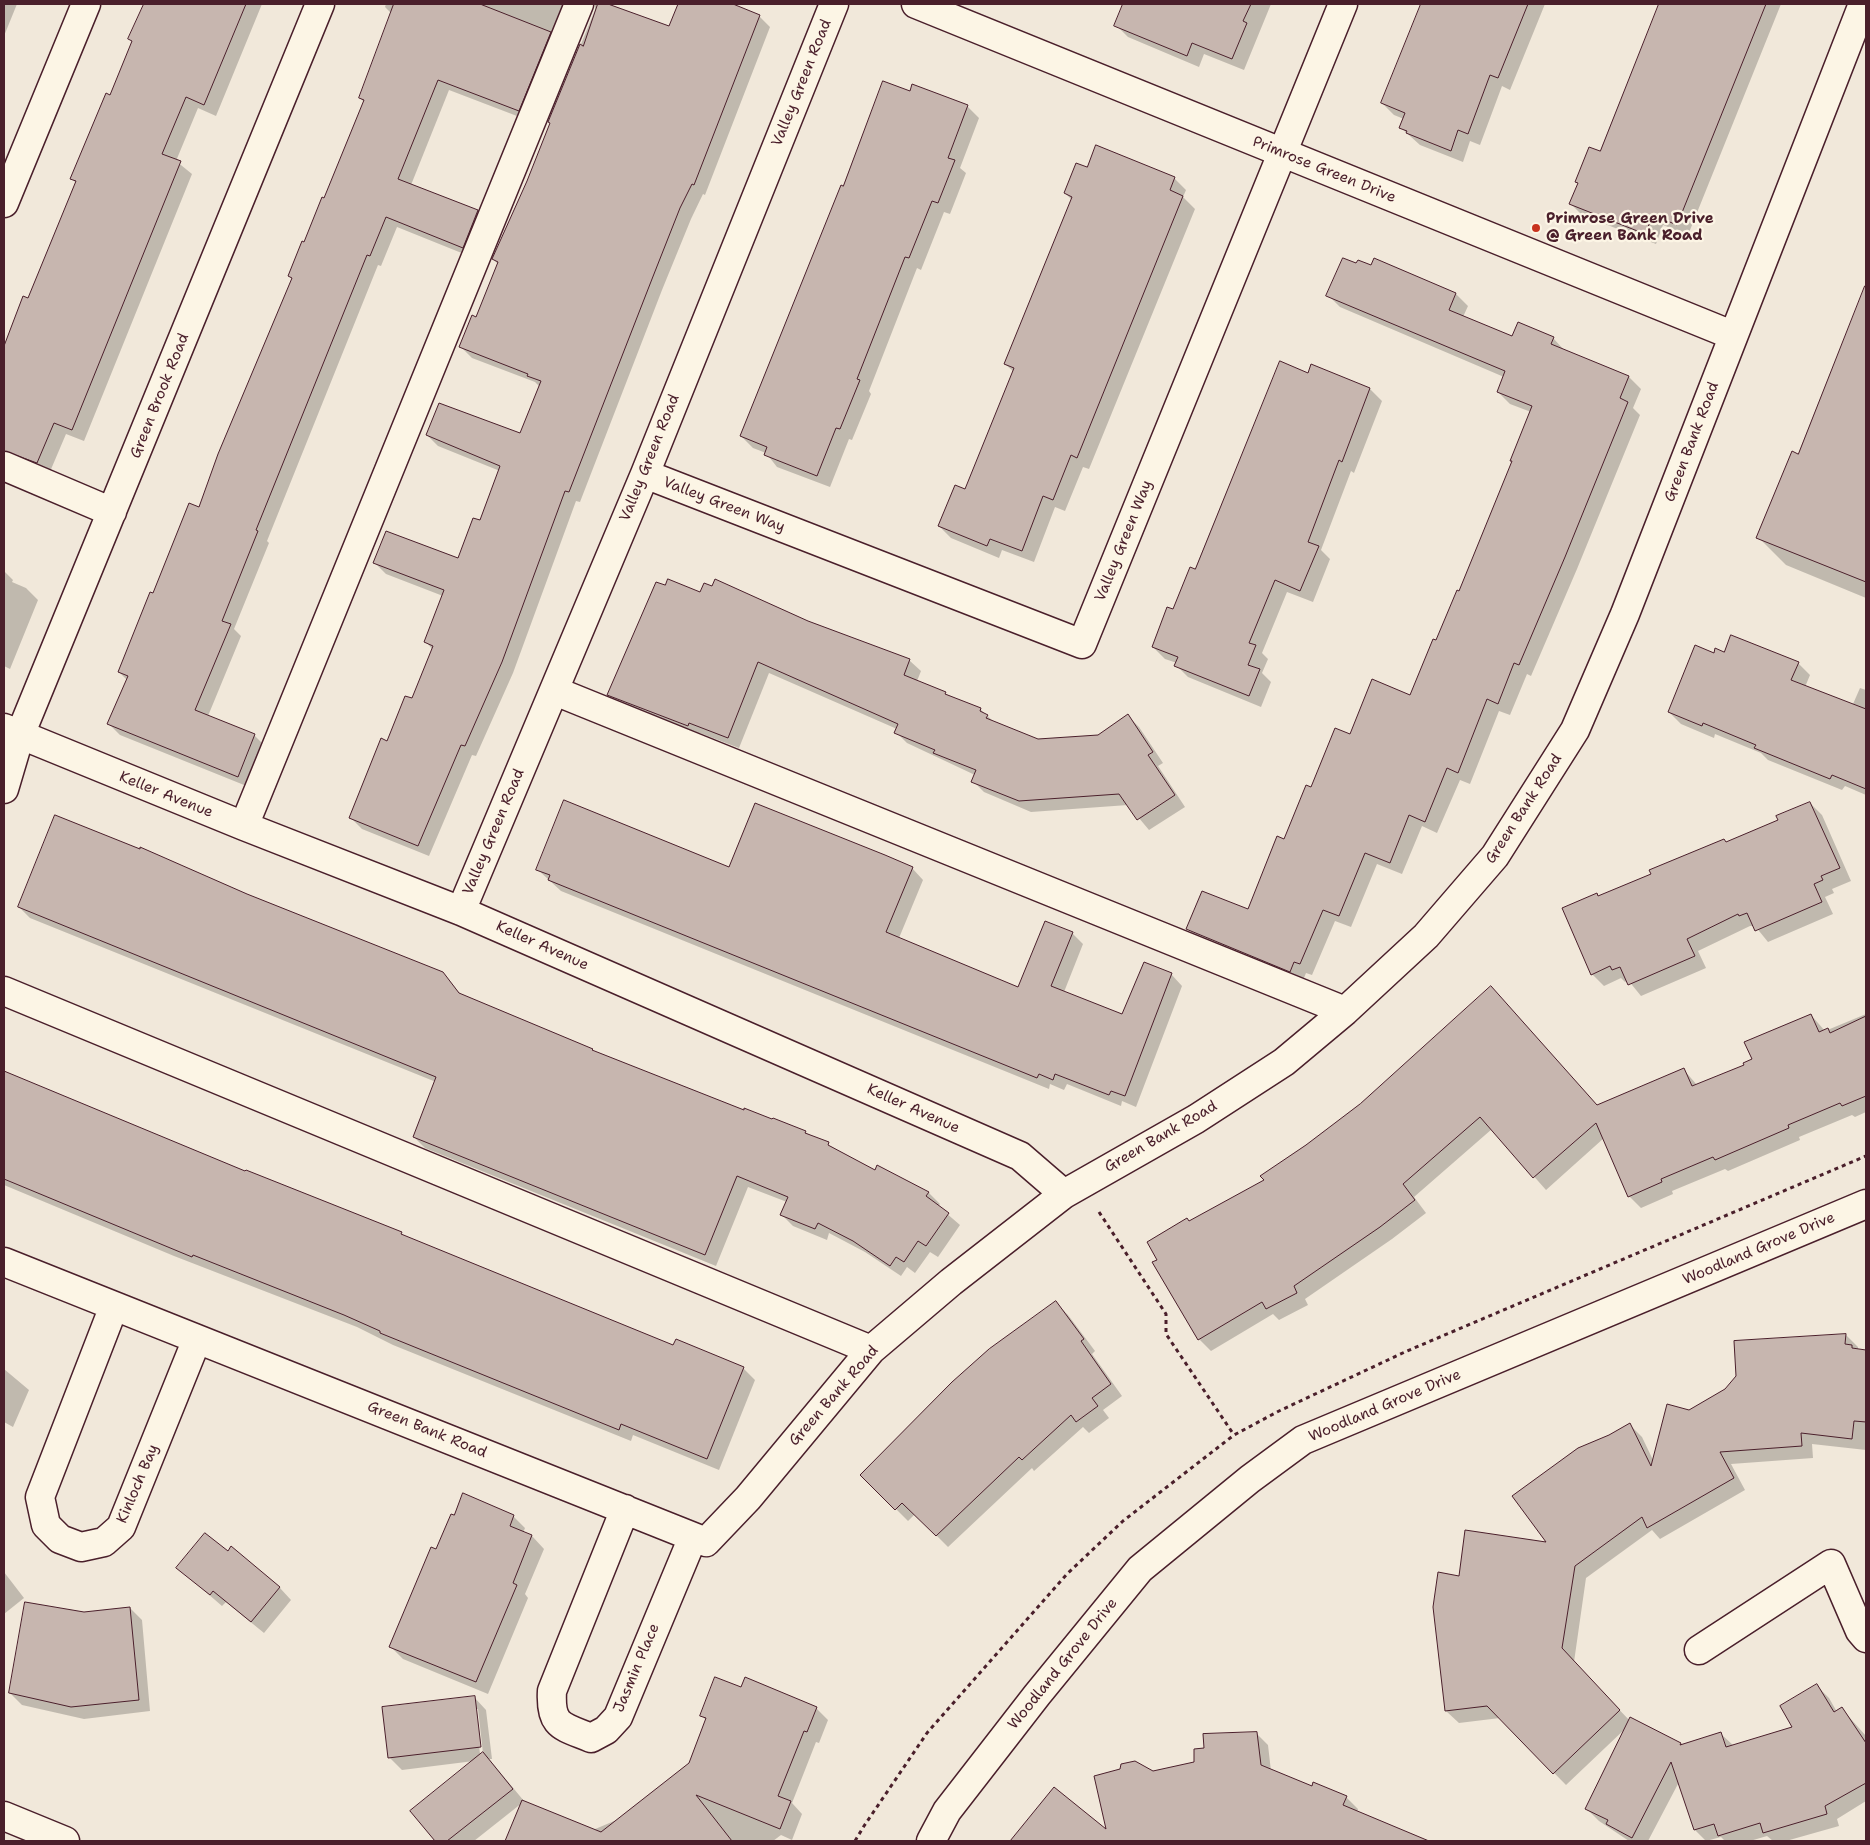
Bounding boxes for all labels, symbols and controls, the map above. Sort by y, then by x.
street label: Valley Green Road [768,17,836,149]
street label: Primrose Green Drive [1250,133,1398,207]
place label: Primrose Green Drive @ Green Bank Road [1546,210,1714,245]
marker: Primrose Green Drive @ Green Bank Road [1530,222,1542,234]
street label: Green Brook Road [127,331,193,461]
street label: Green Bank Road [1661,379,1723,505]
street label: Valley Green Road [616,392,684,524]
street label: Valley Green Way [660,473,788,537]
street label: Valley Green Way [1091,478,1157,604]
street label: Green Bank Road [1482,751,1566,867]
street label: Valley Green Road [459,766,529,898]
street label: Keller Avenue [116,768,216,822]
street label: Keller Avenue [493,918,591,974]
street label: Keller Avenue [864,1081,962,1137]
street label: Green Bank Road [1101,1097,1221,1177]
street label: Woodland Grove Drive [1680,1209,1838,1289]
street label: Green Bank Road [785,1342,883,1450]
street label: Woodland Grove Drive [1306,1366,1464,1446]
street label: Green Bank Road [365,1398,489,1462]
street label: Kinloch Bay [113,1442,163,1526]
street label: Woodland Grove Drive [1004,1595,1122,1733]
street label: Jasmin Place [610,1621,664,1715]

